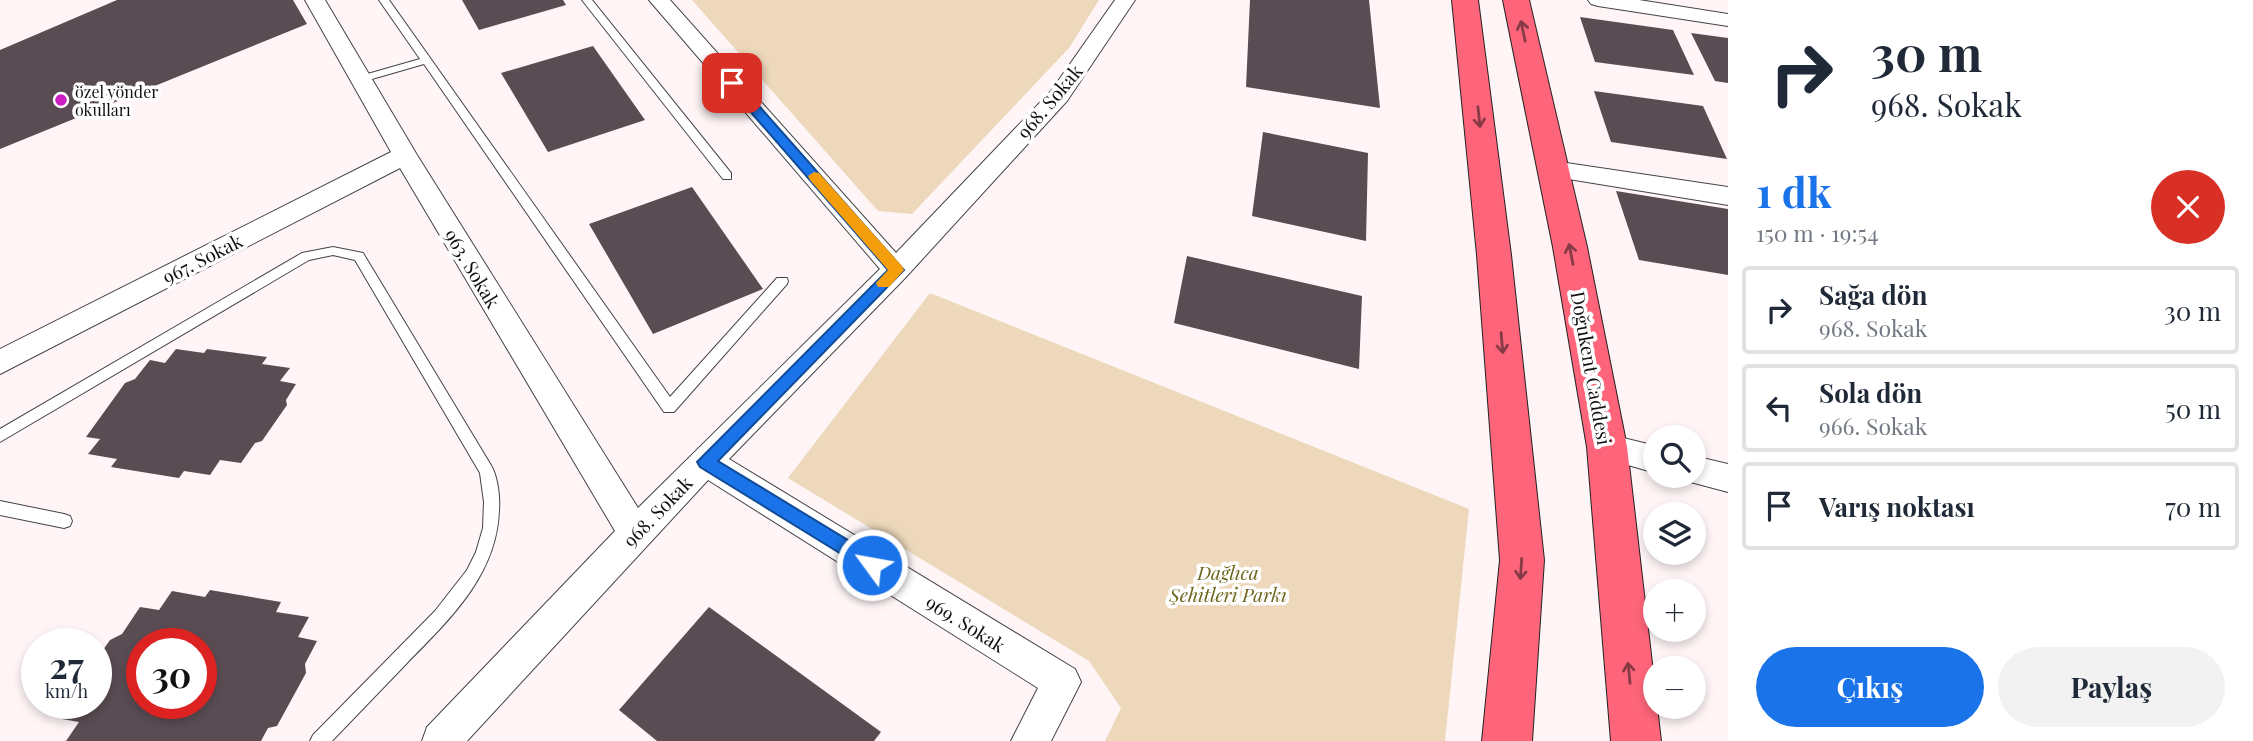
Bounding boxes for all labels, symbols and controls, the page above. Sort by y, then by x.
text: 30 m [1871,19,1982,84]
one-way arrow [1516,21,1529,43]
icon: right [1756,28,1847,119]
pin [702,53,762,113]
street label: 968. Sokak [1010,58,1088,144]
icon: arrive [713,64,751,102]
place label: özel yönder okulları [75,81,158,120]
text: 968. Sokak [1871,82,2022,125]
marker: özel yönder okulları [53,92,69,108]
one-way arrow [1472,105,1485,127]
text: 1 dk [1756,163,1832,219]
button: close [2151,170,2225,244]
text: 150 m · 19:54 [1756,217,1879,248]
street label: 963. Sokak [439,223,507,313]
street label: 967. Sokak [157,226,247,289]
one-way arrow [1564,243,1577,266]
text: Sağa dön [1819,277,1927,312]
street label: Doğukent Caddesi [1566,289,1618,447]
icon: right [1760,291,1798,329]
text: 30 m [2164,293,2221,328]
text: 968. Sokak [1819,312,1927,343]
one-way arrow [1496,331,1509,354]
text: Sola dön [1819,375,1922,410]
icon: left [1760,389,1798,427]
text: 50 m [2165,391,2221,426]
text: 966. Sokak [1819,410,1927,441]
map controls [1643,425,1706,719]
button: search [1643,425,1706,488]
street label: 968. Sokak [617,469,698,552]
icon: arrive [1760,487,1798,525]
text: Varış noktası [1819,489,1975,524]
text: 70 m [2165,489,2221,524]
button: layers [1643,502,1706,565]
position arrow [835,528,909,602]
one-way arrow [1514,558,1527,580]
park label: Dağlıca Şehitleri Parkı [1168,559,1287,607]
button: + [1643,579,1706,642]
street label: 969. Sokak [921,588,1011,658]
speed limit sign: 30 [126,628,217,719]
text: 27 [49,641,84,688]
button: Çıkış [1756,647,1984,727]
button: Paylaş [1998,647,2225,727]
button: − [1643,656,1706,719]
one-way arrow [1622,662,1635,685]
text: km/h [45,679,88,703]

